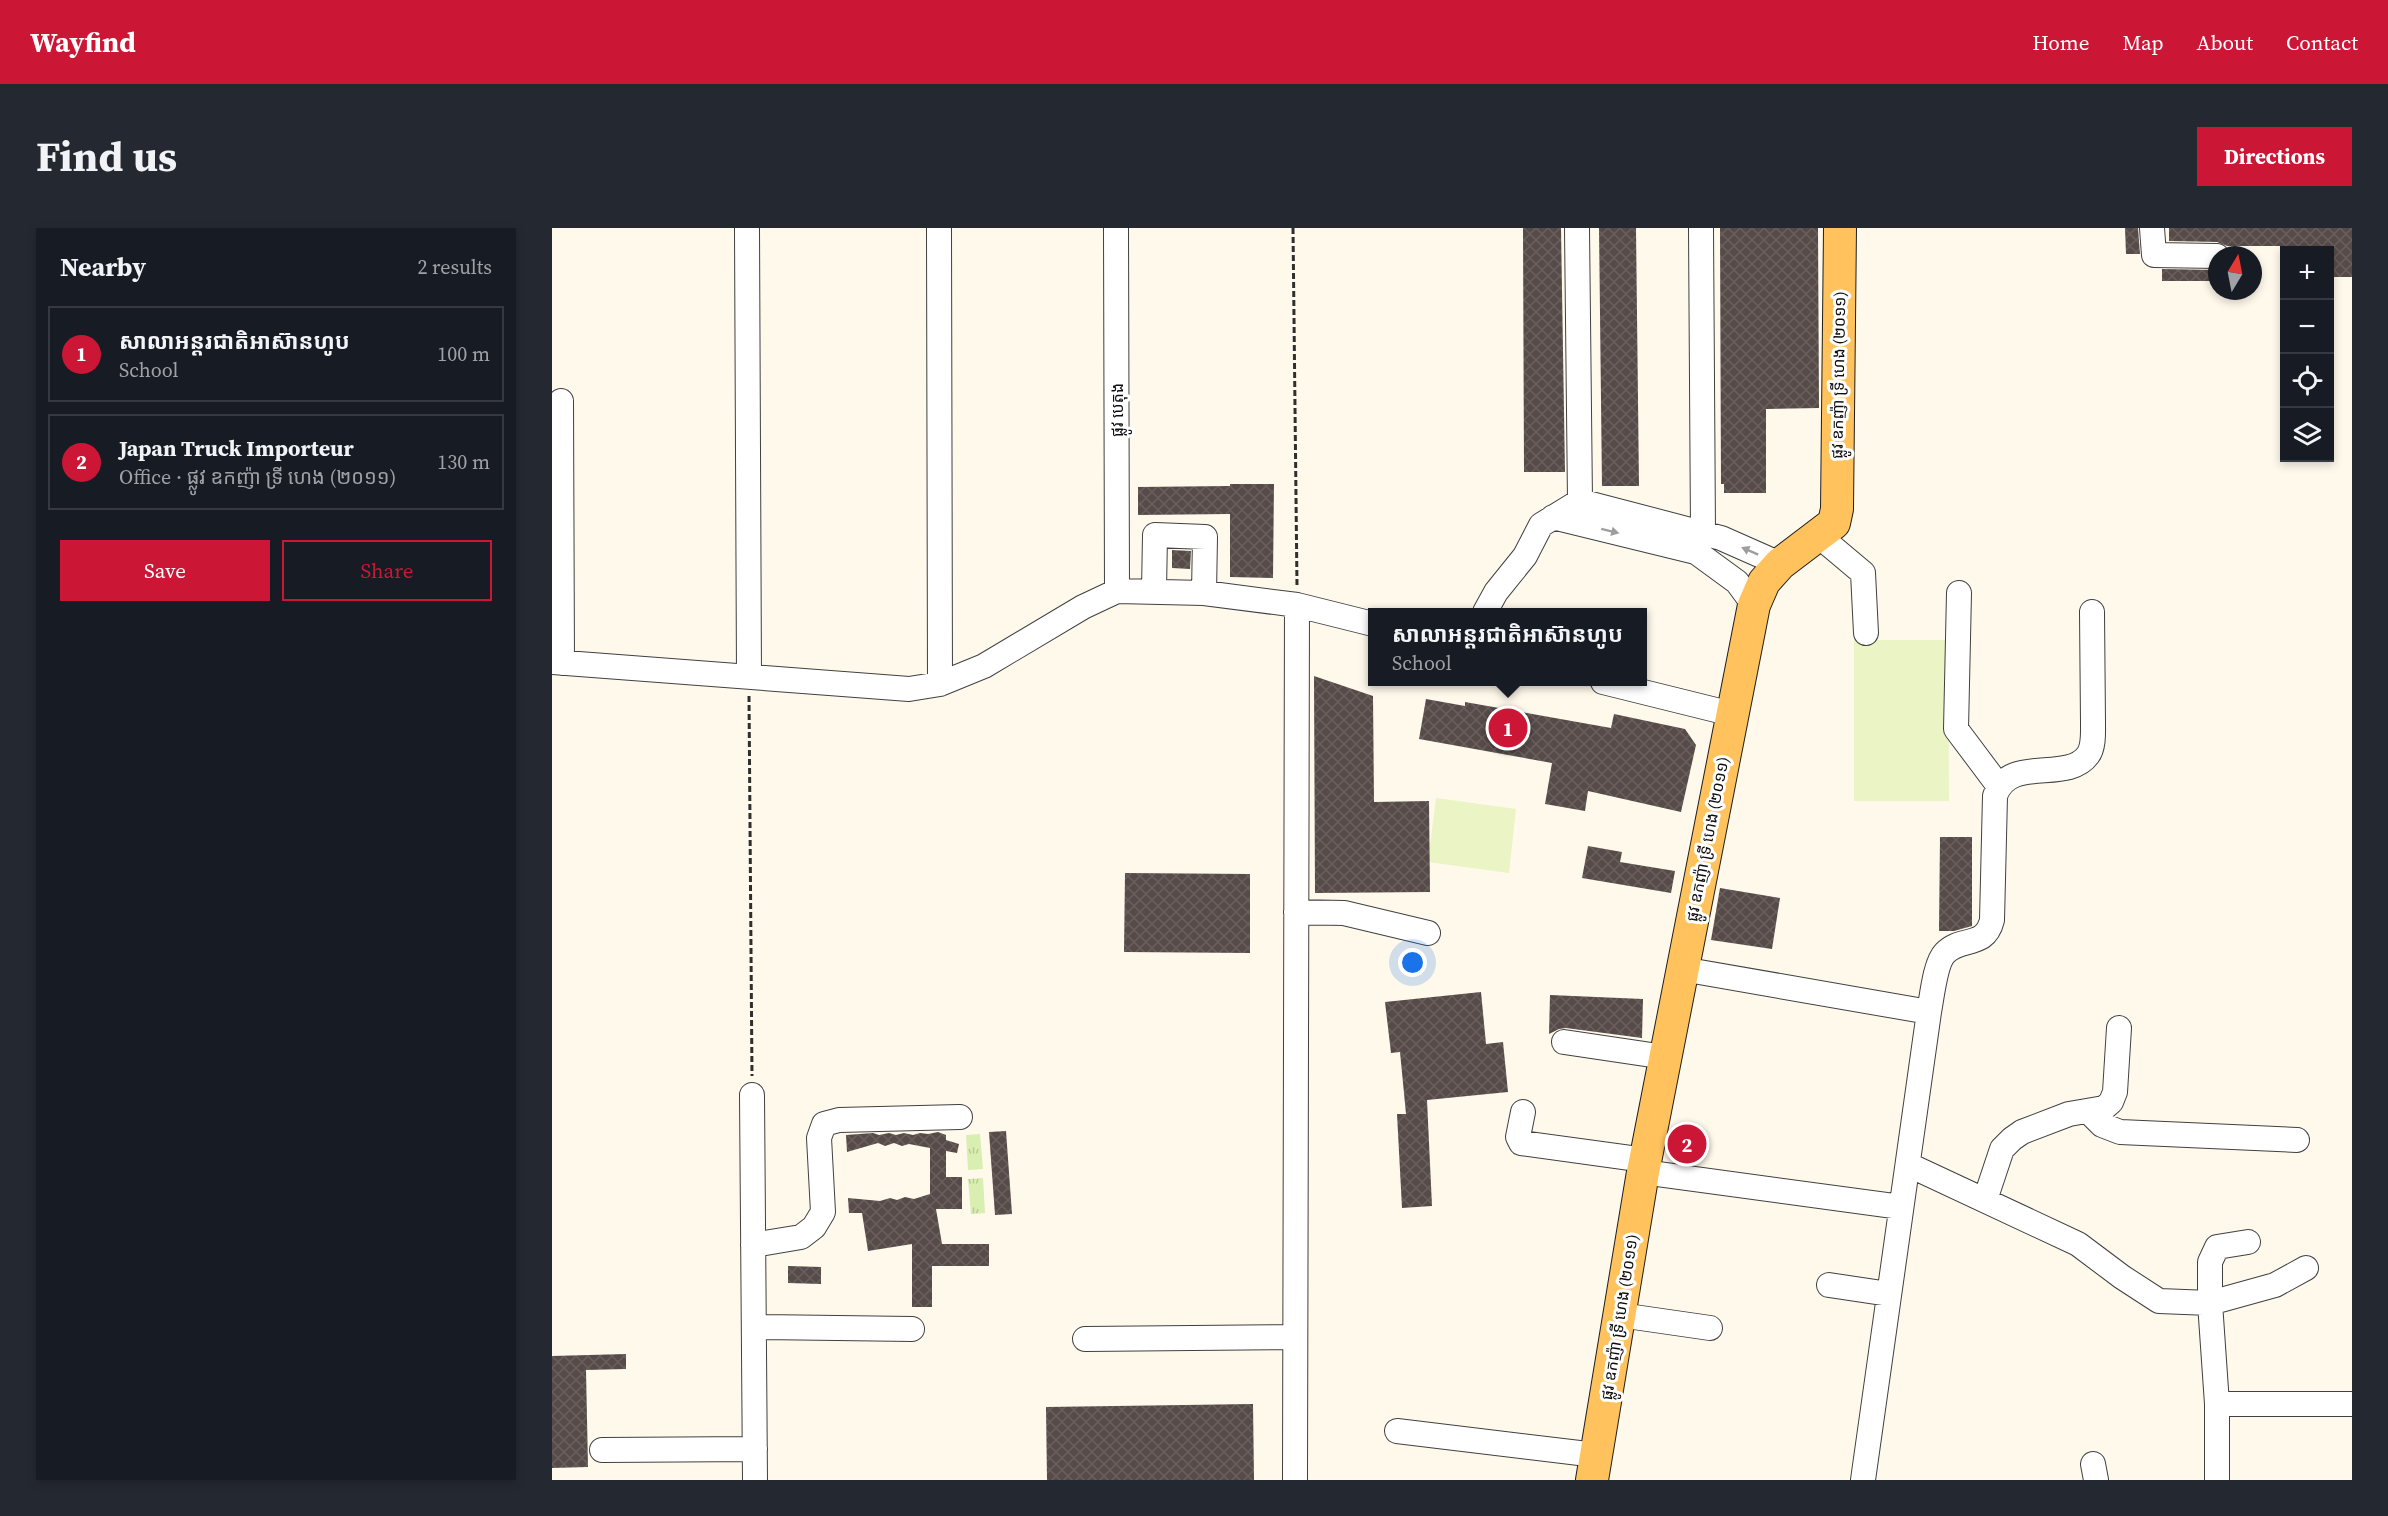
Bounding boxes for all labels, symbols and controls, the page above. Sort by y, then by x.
text: Wayfind [30,23,136,61]
text: Home [2032,28,2090,57]
text: Map [2123,28,2164,57]
text: About [2197,28,2253,57]
text: Contact [2286,28,2358,57]
text: Find us [36,127,177,185]
button: Directions [2197,127,2352,186]
north arrow [2208,246,2262,300]
map controls [2280,246,2334,462]
button: + [2280,246,2334,300]
text: Nearby [60,249,146,285]
text: 2 results [417,253,492,281]
street label: ផ្លូវ ឧកញ៉ា ទ្រី ហេង (២០១១) [1826,291,1854,459]
button: − [2280,300,2334,354]
text: សាលាអន្ដរជាតិអាស៊ានហូប [119,326,350,356]
text: 1 [76,340,87,368]
text: 100 m [437,340,490,368]
button: locate [2280,354,2334,408]
text: School [119,356,179,384]
street label: ផ្លូវ បេតុង [1106,383,1132,437]
button: layers [2280,408,2334,462]
text: Japan Truck Importeur [119,433,354,463]
text: 2 [76,448,87,476]
text: 130 m [437,448,490,476]
text: Office · ផ្លូវ ឧកញ៉ា ទ្រី ហេង (២០១១) [119,463,396,491]
one-way arrow [1601,527,1619,537]
button: Save [60,540,270,601]
button: Share [282,540,492,601]
one-way arrow [1742,546,1759,555]
popup [1368,608,1647,686]
text: សាលាអន្ដរជាតិអាស៊ានហូប [1392,619,1623,649]
text: School [1392,649,1452,677]
pin: 1 [1488,706,1528,750]
street label: ផ្លូវ ឧកញ៉ា ទ្រី ហេង (២០១១) [1680,755,1737,924]
your location [1398,948,1427,977]
pin: 2 [1668,1122,1706,1166]
street label: ផ្លូវ ឧកញ៉ា ទ្រី ហេង (២០១១) [1595,1232,1647,1402]

